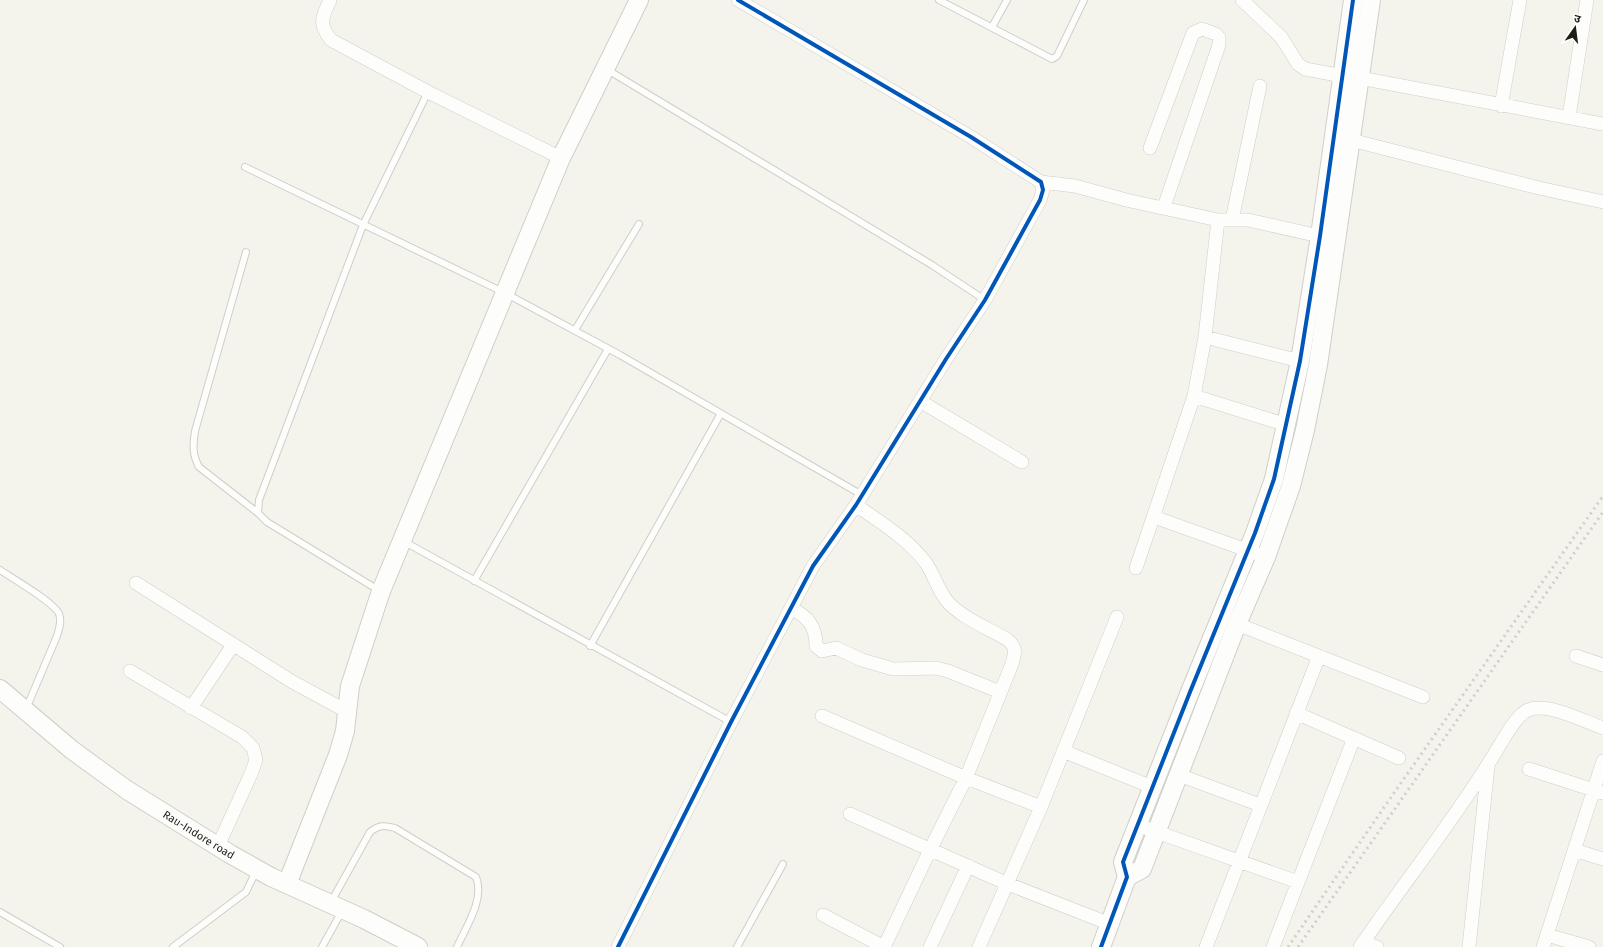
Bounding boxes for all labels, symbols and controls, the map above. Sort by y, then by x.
north arrow [1555,8,1595,48]
text: उ [1573,12,1583,26]
street label: Rau-Indore road [160,808,237,862]

